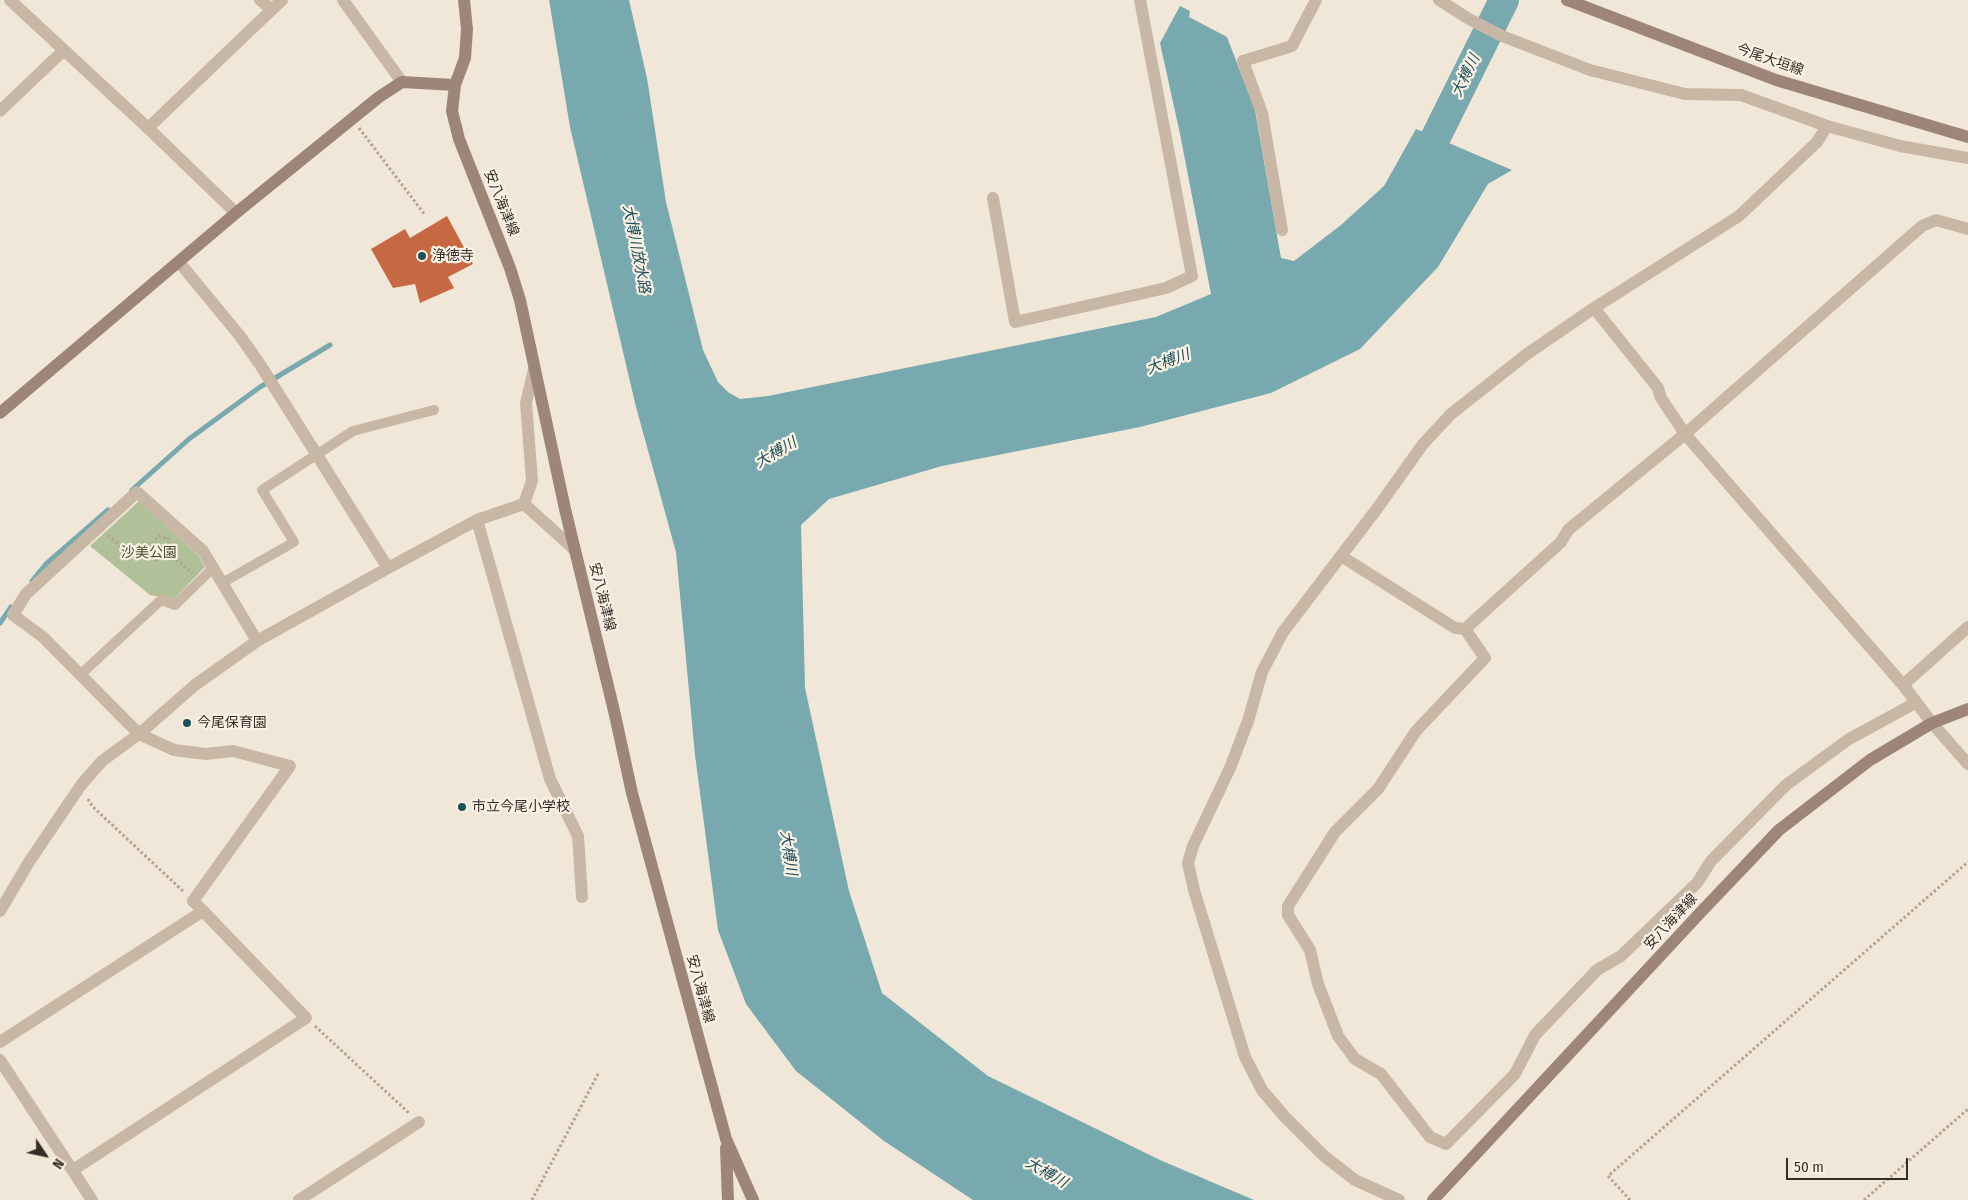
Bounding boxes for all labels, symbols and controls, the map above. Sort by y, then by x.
street label: 今尾大垣線 [1734,41,1806,79]
water label: 大榑川 [1448,52,1484,100]
street label: 安八海津線 [480,167,522,239]
water label: 大博川放水路 [619,203,653,295]
place label: 浄徳寺 [432,248,474,264]
marker: 浄徳寺 [416,250,428,262]
water label: 大榑川 [1144,346,1192,378]
water label: 大榑川 [752,434,800,472]
park label: 沙美公園 [121,545,177,561]
street label: 安八海津線 [585,561,619,633]
place label: 今尾保育園 [197,715,267,731]
marker: 今尾保育園 [181,717,193,729]
place label: 市立今尾小学校 [472,799,570,815]
marker: 市立今尾小学校 [456,801,468,813]
water label: 大榑川 [776,829,800,877]
street label: 安八海津線 [1641,891,1701,953]
street label: 安八海津線 [683,953,717,1025]
north arrow [20,1130,70,1180]
scale bar [1788,1148,1910,1180]
water label: 大榑川 [1022,1154,1070,1192]
text: N [48,1155,67,1172]
text: 50 m [1794,1158,1824,1176]

